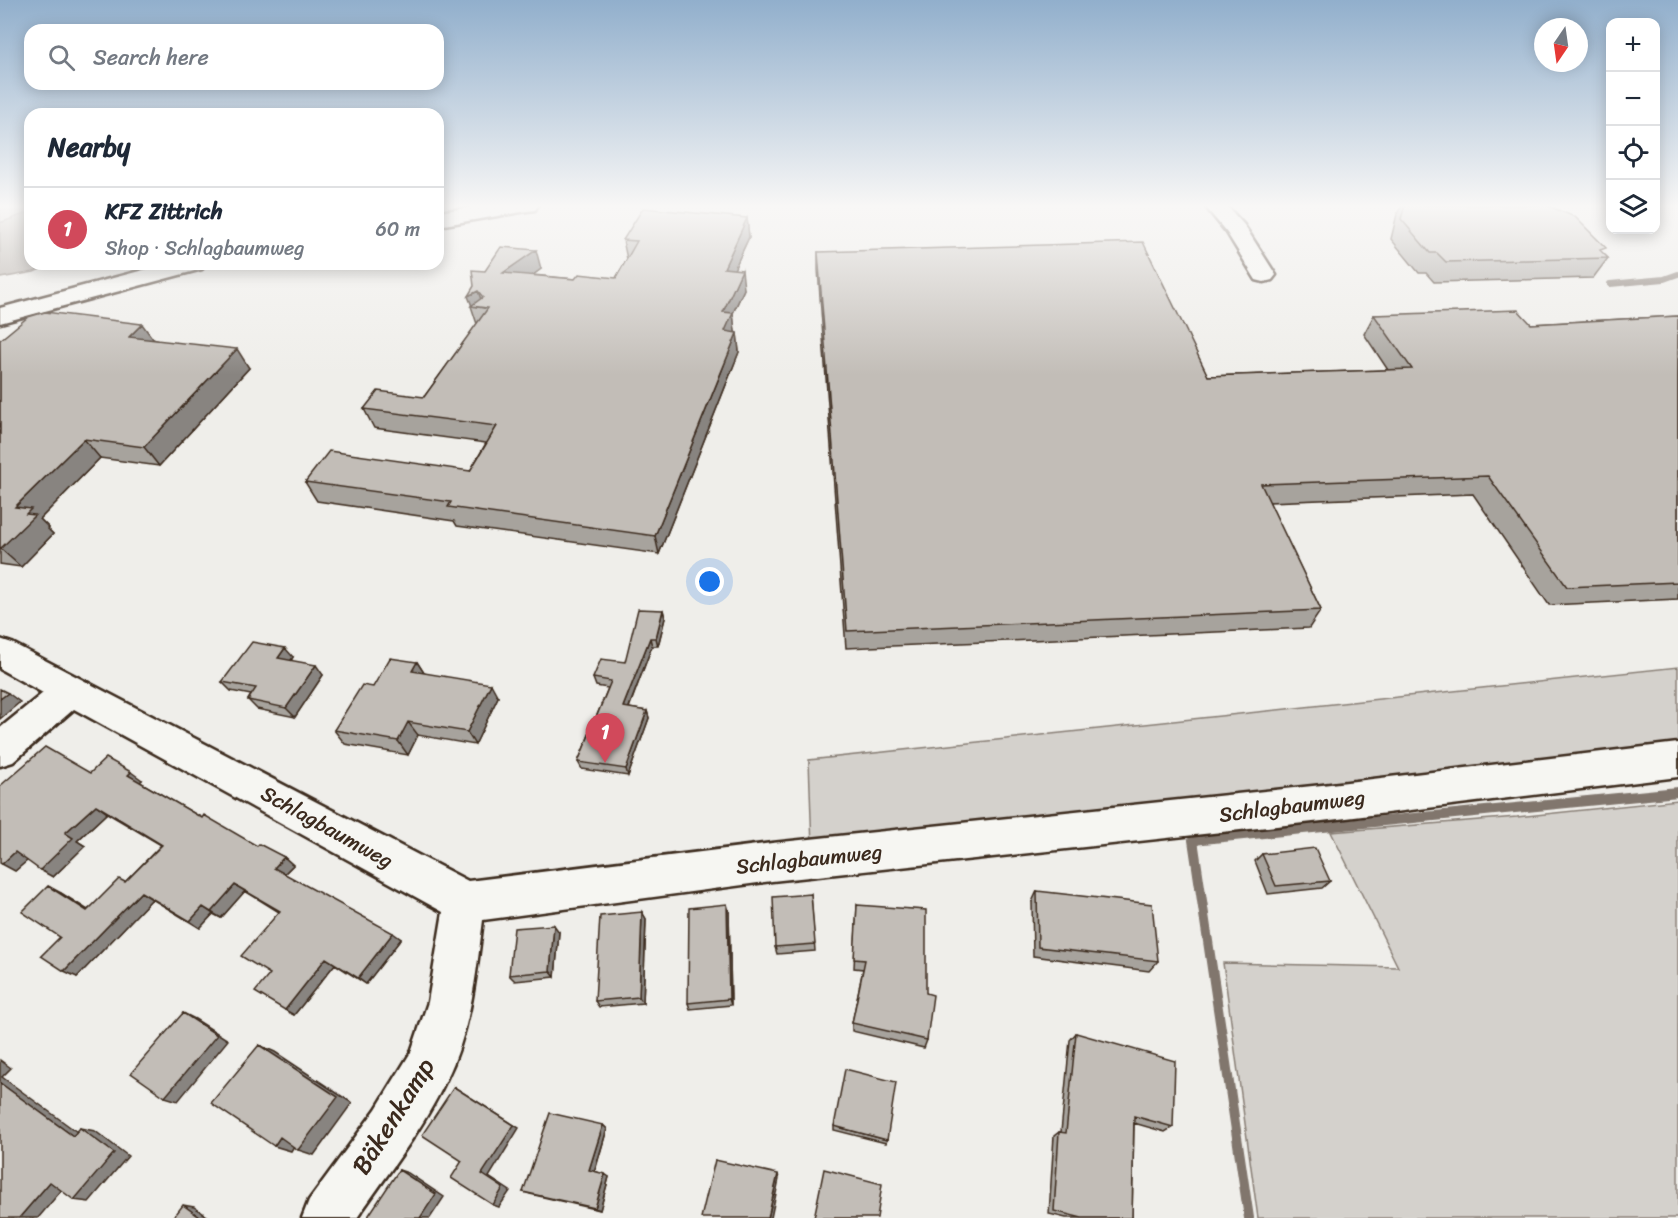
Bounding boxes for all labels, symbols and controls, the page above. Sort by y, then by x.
north arrow [1534,18,1588,72]
map controls [1606,18,1660,234]
button: + [1606,18,1660,72]
search box [24,24,444,90]
text: Search here [93,38,209,77]
icon: search [45,41,78,74]
button: − [1606,72,1660,126]
text: Nearby [48,124,130,170]
button: locate [1606,126,1660,180]
button: layers [1606,180,1660,234]
text: KFZ Zittrich [105,192,223,231]
text: 1 [63,212,72,247]
text: 60 m [375,212,420,247]
text: Shop · Schlagbaumweg [105,231,304,266]
your location [695,567,724,596]
pin: 1 [586,714,624,763]
street label: Schlagbaumweg [254,775,401,879]
street label: Schlagbaumweg [1217,778,1368,834]
street label: Schlagbaumweg [734,832,884,886]
street label: Bäkenkamp [339,1048,447,1184]

